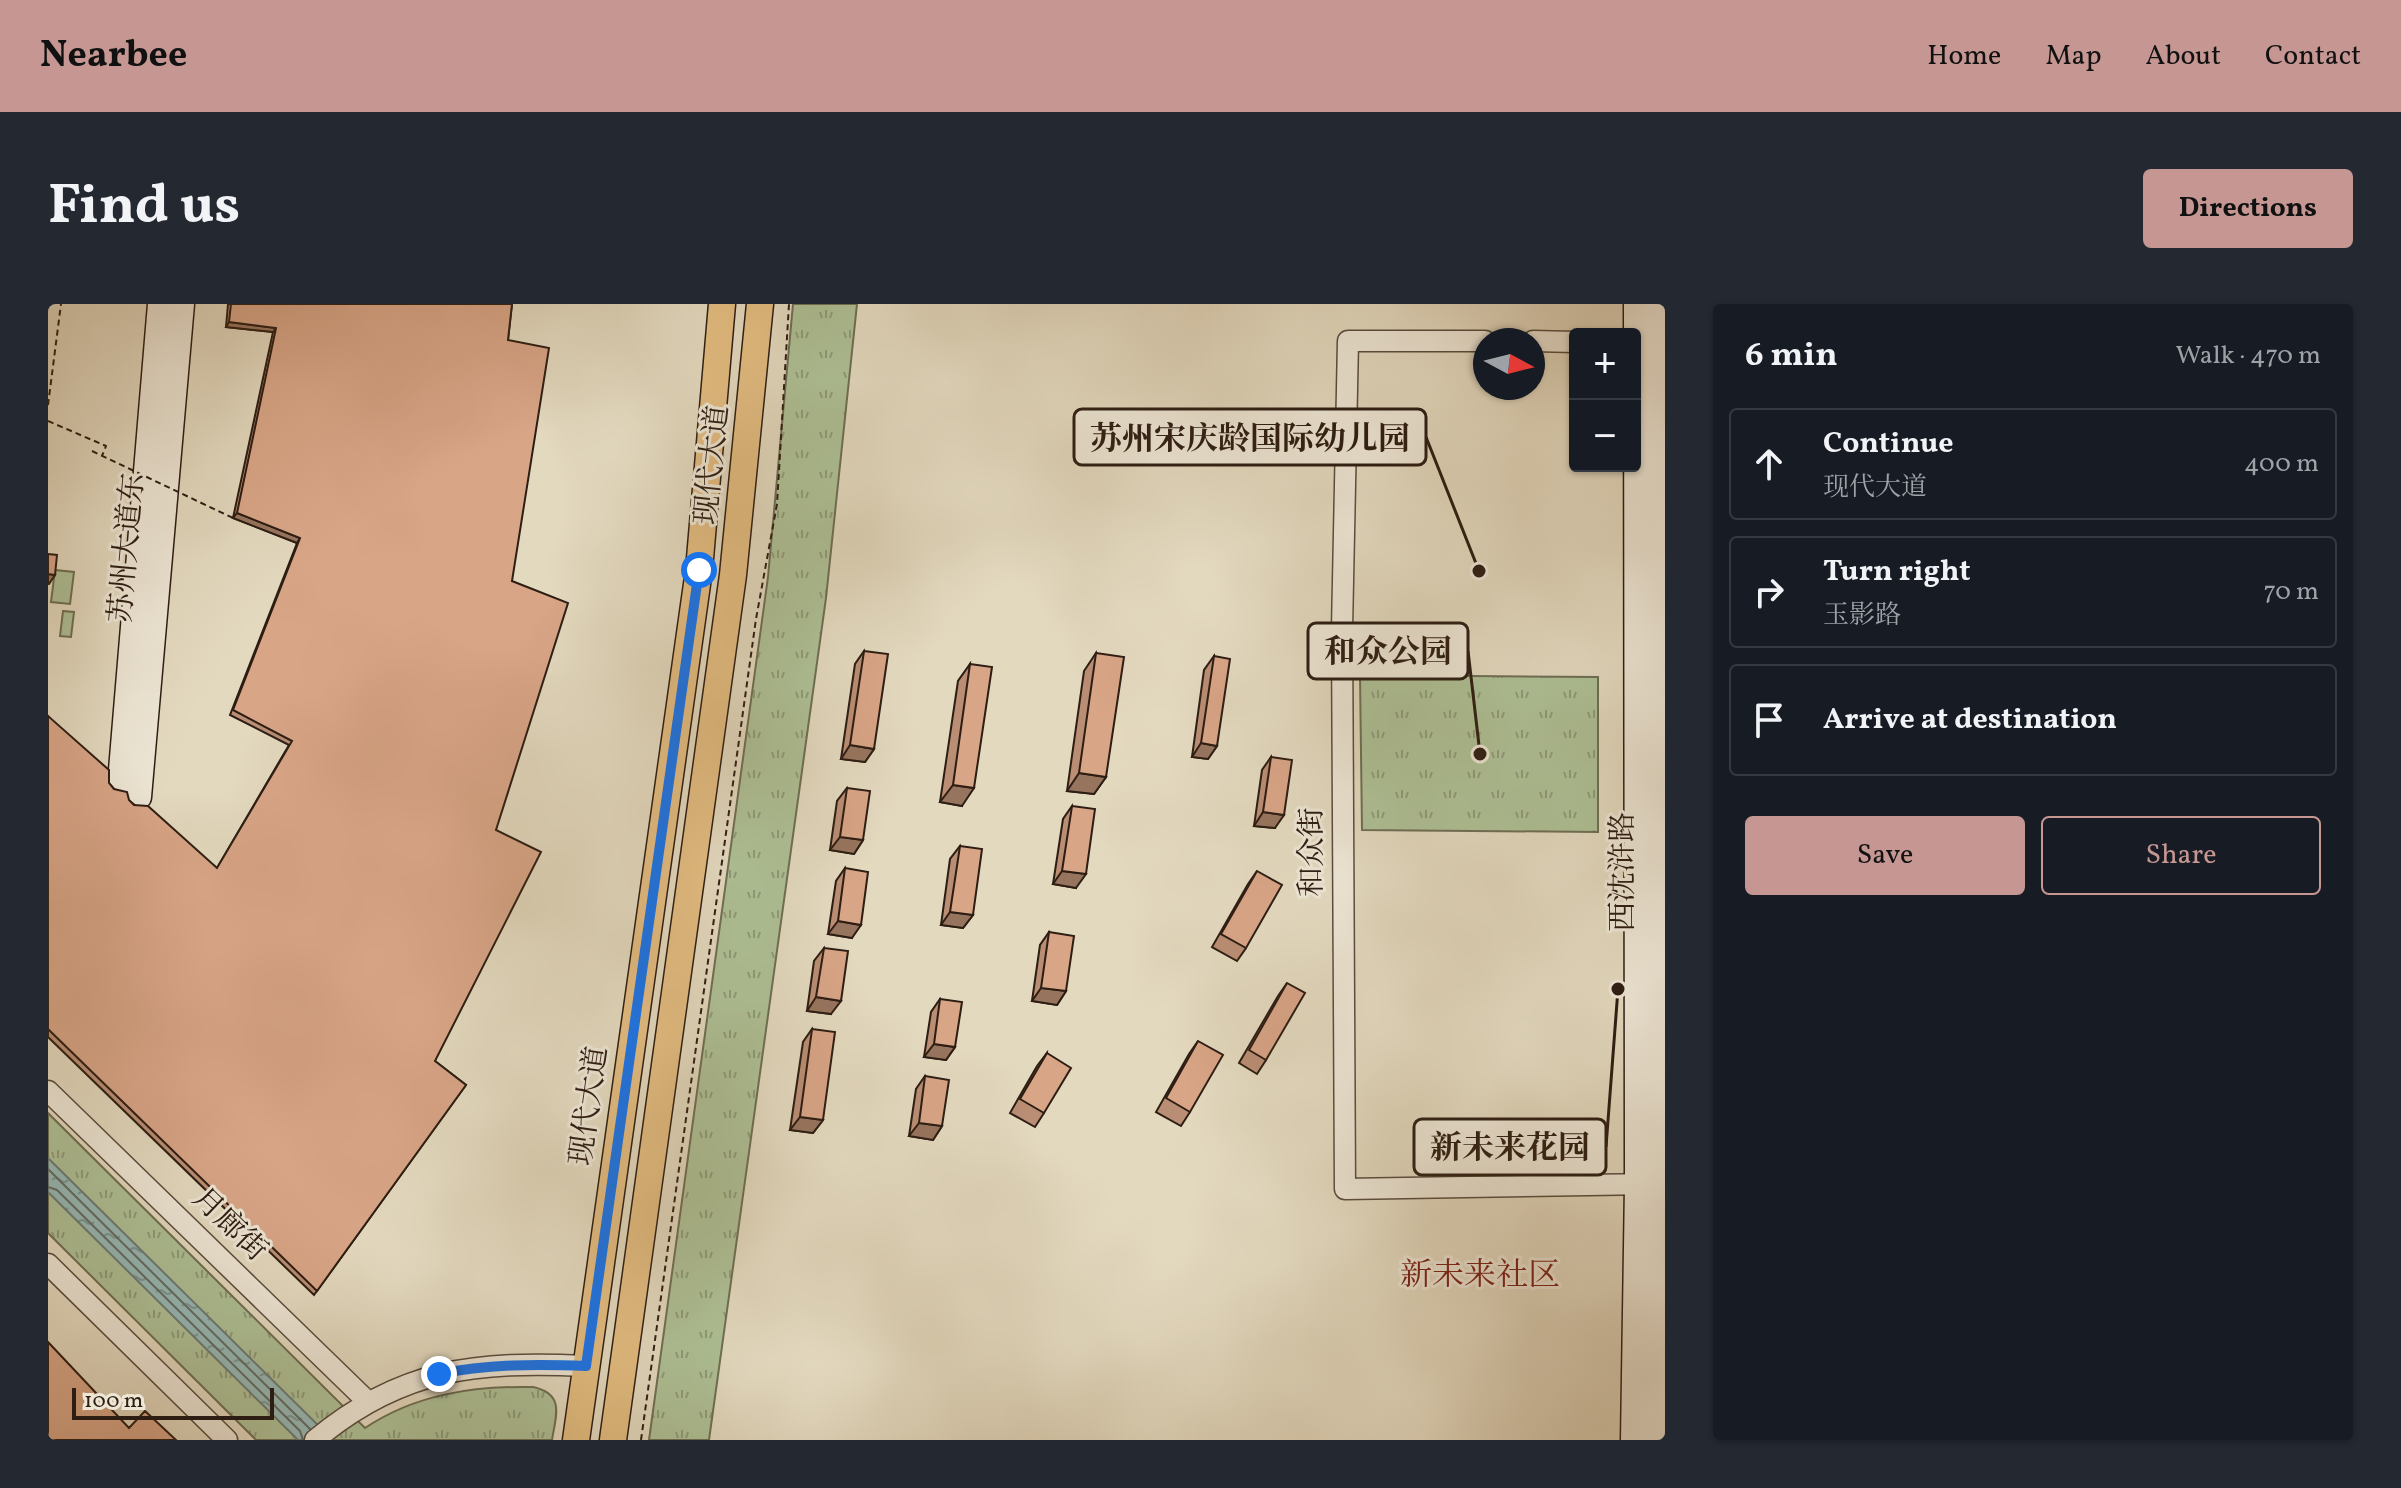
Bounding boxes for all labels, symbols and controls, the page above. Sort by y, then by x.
text: Nearbee [40,30,187,83]
text: Home [1927,37,2001,76]
text: Map [2045,37,2101,76]
text: About [2145,37,2221,76]
text: Contact [2265,37,2361,76]
text: Find us [48,169,240,247]
button: Directions [2143,169,2353,248]
north arrow [1473,328,1545,400]
map controls [1569,328,1641,472]
button: + [1569,328,1641,400]
text: 6 min [1745,333,1838,380]
text: Walk · 470 m [2175,338,2321,374]
button: − [1569,400,1641,472]
street label: 现代大道 [686,403,740,527]
callout: 苏州宋庆龄国际幼儿园 [1074,409,1426,465]
text: 苏州宋庆龄国际幼儿园 [1090,419,1410,463]
text: Continue [1823,423,1954,465]
icon: ahead [1747,442,1791,486]
text: 400 m [2244,446,2319,482]
text: 现代大道 [1823,470,1927,506]
street label: 苏州大道东 [101,471,155,625]
text: Turn right [1823,551,1971,593]
route start [681,552,717,588]
icon: right [1747,570,1791,614]
text: 70 m [2264,574,2319,610]
text: 玉影路 [1823,598,1901,634]
callout: 和众公园 [1308,623,1468,679]
text: 和众公园 [1324,632,1452,676]
icon: arrive [1747,698,1791,742]
text: Arrive at destination [1823,699,2117,741]
street label: 和众街 [1292,807,1334,897]
street label: 西沈浒路 [1603,812,1645,932]
button: Save [1745,816,2025,895]
button: Share [2041,816,2321,895]
street label: 现代大道 [561,1044,619,1168]
callout: 新未来花园 [1414,1119,1606,1175]
text: 新未来花园 [1430,1128,1590,1172]
street label: 月廊街 [182,1179,276,1271]
district label: 新未来社区 [1400,1255,1560,1299]
route end [421,1356,457,1392]
scale bar [72,1384,274,1420]
text: 100 m [84,1386,143,1417]

